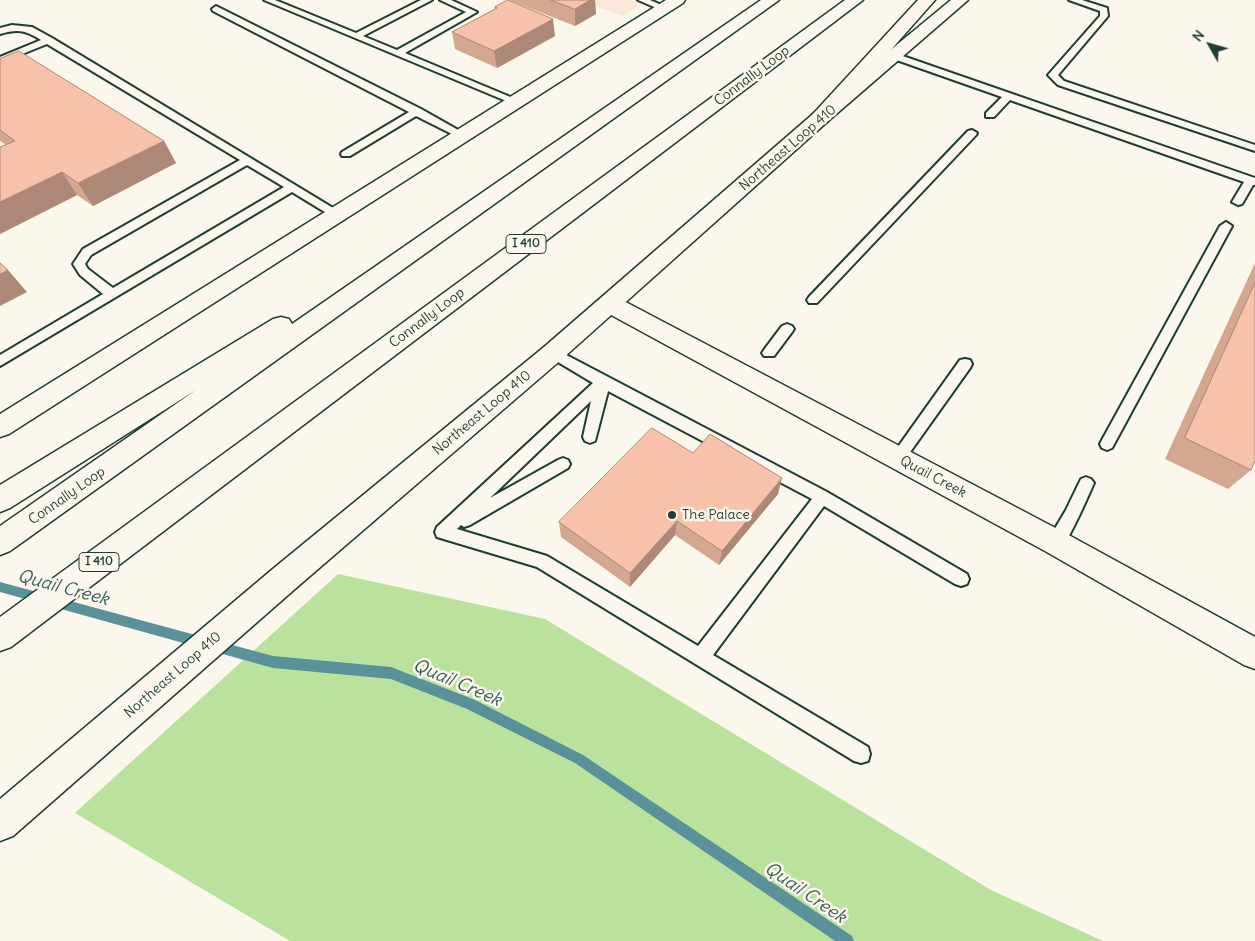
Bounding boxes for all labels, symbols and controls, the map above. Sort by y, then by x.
north arrow [1185,20,1235,70]
text: N [1188,26,1208,45]
street label: Connally Loop [711,42,793,110]
street label: Northeast Loop 410 [736,101,840,195]
road number: I 410 [506,234,546,253]
street label: Connally Loop [386,284,468,352]
street label: Northeast Loop 410 [429,367,535,459]
street label: Quail Creek [897,452,969,502]
street label: Connally Loop [25,463,109,529]
place label: The Palace [682,507,750,523]
marker: The Palace [666,509,678,521]
road number: I 410 [79,552,119,572]
water label: Quail Creek [15,565,111,611]
street label: Northeast Loop 410 [121,628,225,722]
water label: Quail Creek [410,655,504,711]
water label: Quail Creek [760,858,850,928]

